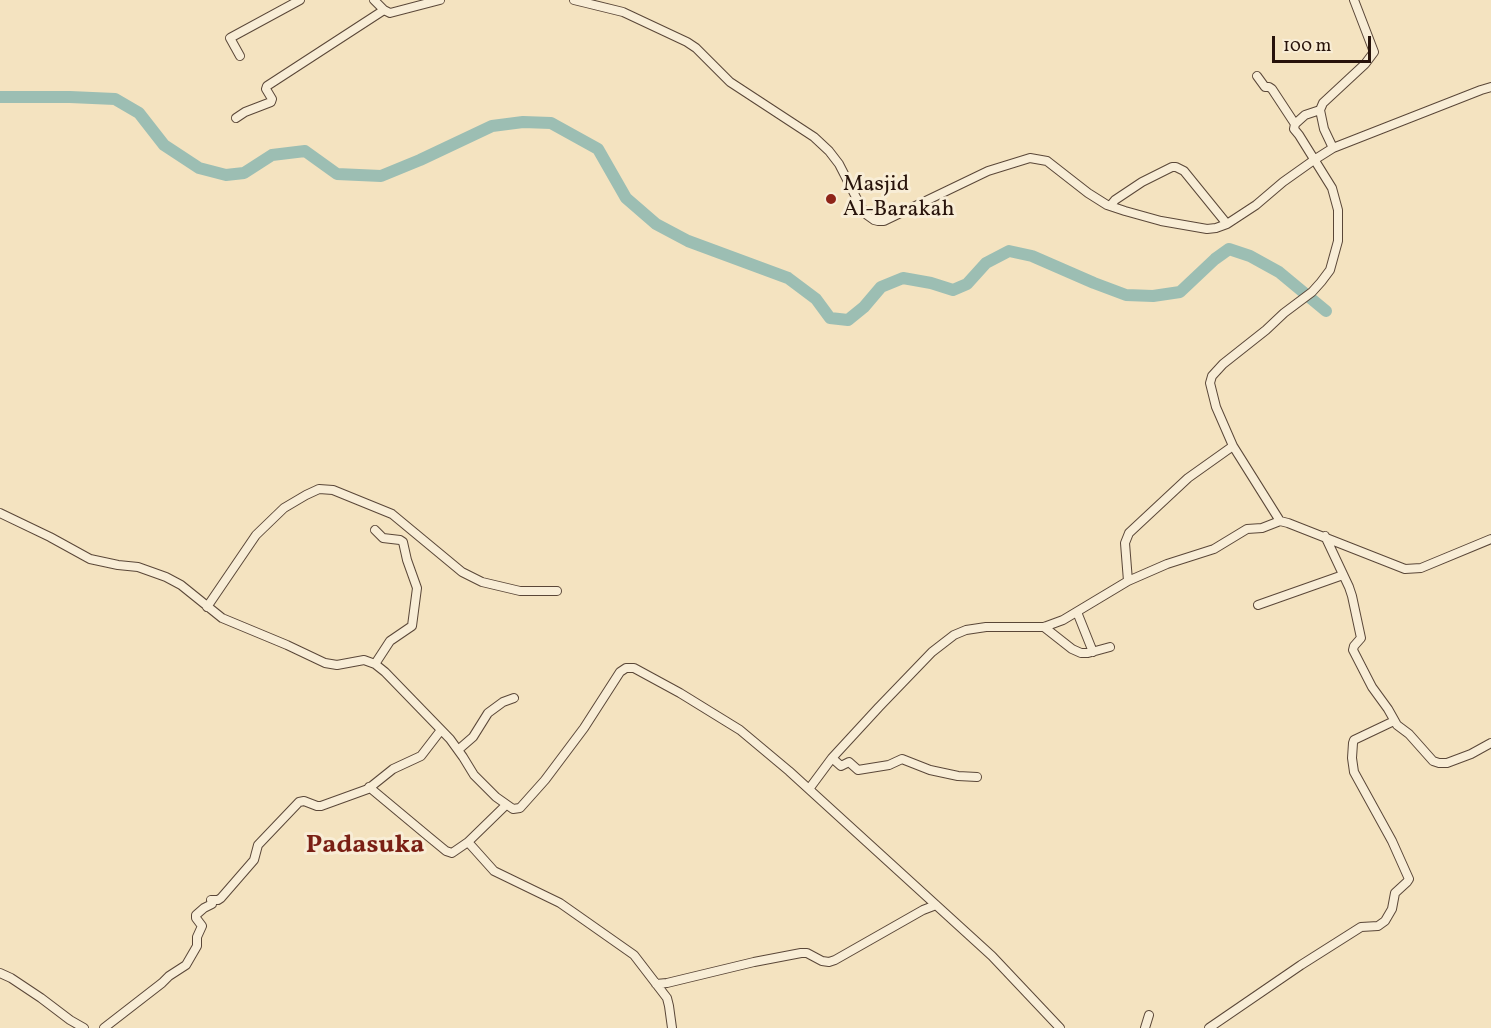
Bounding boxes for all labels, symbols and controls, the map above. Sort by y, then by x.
scale bar [1275,24,1374,62]
text: 100 m [1283,34,1332,59]
place label: Masjid Al-Barakah [843,173,955,224]
marker: Masjid Al-Barakah [824,192,838,206]
district label: Padasuka [306,831,424,863]

